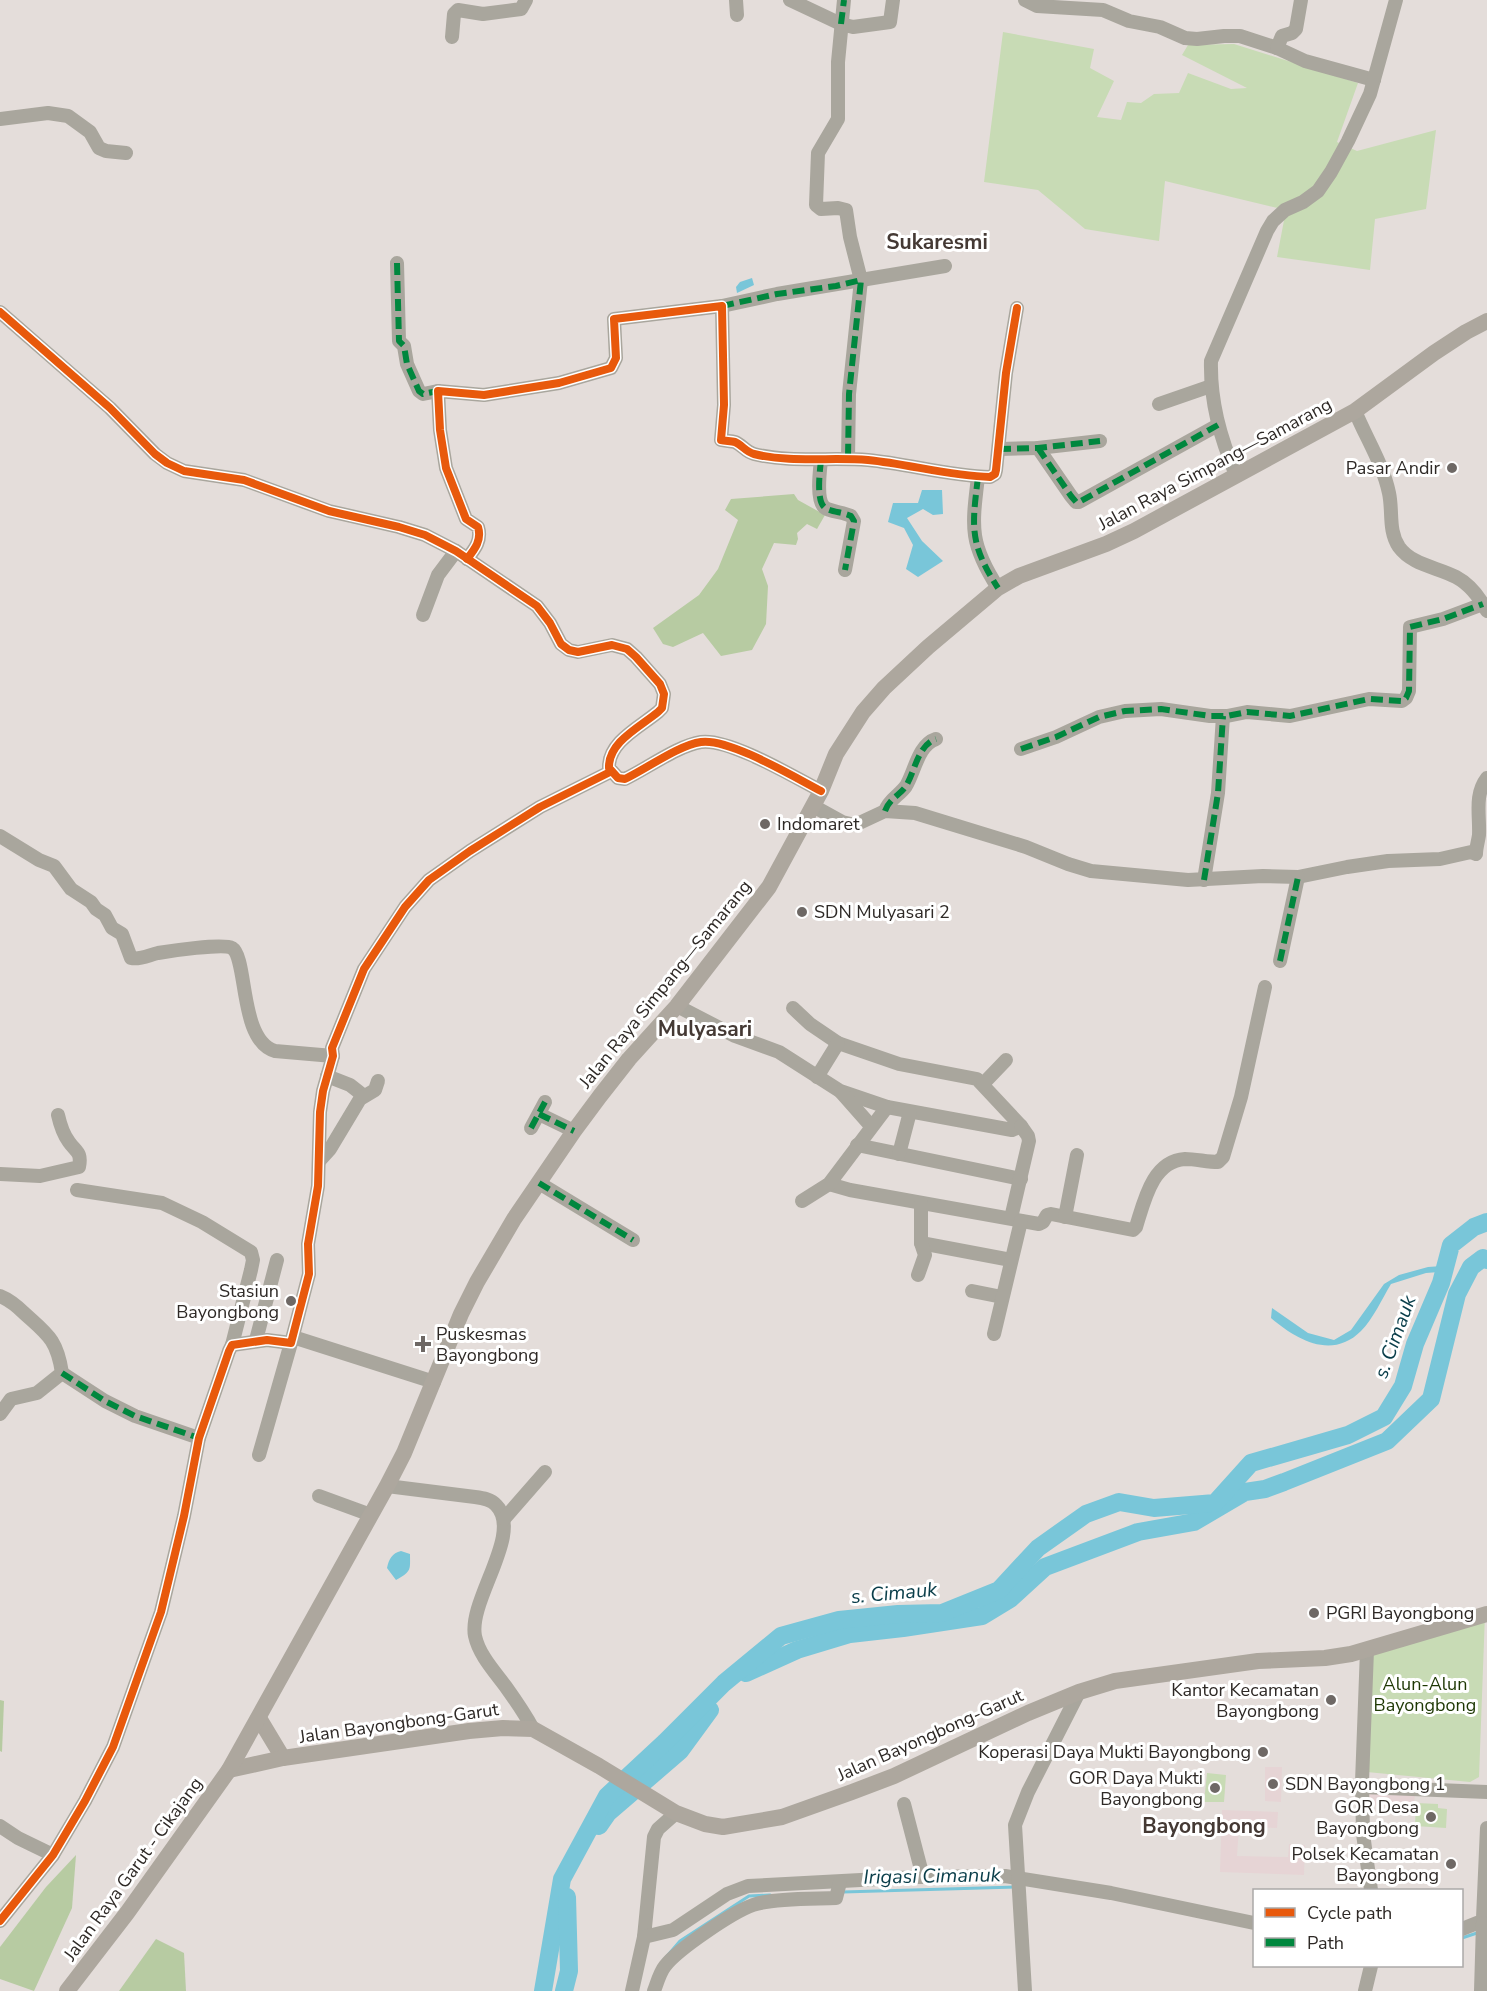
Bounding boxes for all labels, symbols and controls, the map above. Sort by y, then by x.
district label: Sukaresmi [886,228,988,256]
street label: Jalan Raya Simpang—Samarang [1093,392,1336,536]
place label: Pasar Andir [1346,456,1441,480]
marker: Pasar Andir [1445,461,1459,475]
place label: Indomaret [777,812,860,836]
marker: Indomaret [758,817,772,831]
street label: Jalan Raya Simpang—Samarang [573,875,756,1094]
place label: SDN Mulyasari 2 [814,900,950,924]
marker: SDN Mulyasari 2 [795,905,809,919]
district label: Mulyasari [658,1015,752,1043]
place label: Stasiun Bayongbong [176,1279,279,1324]
water label: s. Cimauk [1368,1291,1423,1382]
marker: Stasiun Bayongbong [284,1294,298,1308]
place label: Puskesmas Bayongbong [436,1322,539,1367]
marker: Puskesmas Bayongbong [414,1335,432,1353]
water label: s. Cimauk [850,1576,939,1610]
place label: PGRI Bayongbong [1326,1601,1474,1625]
marker: PGRI Bayongbong [1307,1606,1321,1620]
park label: Alun-Alun Bayongbong [1374,1672,1476,1717]
place label: Kantor Kecamatan Bayongbong [1171,1678,1319,1723]
street label: Jalan Bayongbong-Garut [832,1683,1027,1787]
marker: Kantor Kecamatan Bayongbong [1324,1693,1338,1707]
street label: Jalan Bayongbong-Garut [297,1697,501,1749]
place label: Koperasi Daya Mukti Bayongbong [978,1740,1251,1764]
marker: Koperasi Daya Mukti Bayongbong [1256,1745,1270,1759]
place label: GOR Daya Mukti Bayongbong [1069,1766,1203,1811]
street label: Jalan Raya Garut - Cikajang [58,1772,208,1966]
place label: SDN Bayongbong 1 [1285,1772,1446,1796]
marker: SDN Bayongbong 1 [1266,1777,1280,1791]
marker: GOR Daya Mukti Bayongbong [1208,1781,1222,1795]
place label: GOR Desa Bayongbong [1316,1795,1419,1840]
marker: GOR Desa Bayongbong [1424,1810,1438,1824]
district label: Bayongbong [1142,1812,1266,1840]
place label: Polsek Kecamatan Bayongbong [1291,1842,1439,1887]
marker: Polsek Kecamatan Bayongbong [1444,1857,1458,1871]
water label: Irigasi Cimanuk [863,1861,1002,1891]
legend [1253,1889,1463,1967]
text: Cycle path [1307,1901,1392,1925]
text: Path [1307,1931,1344,1955]

